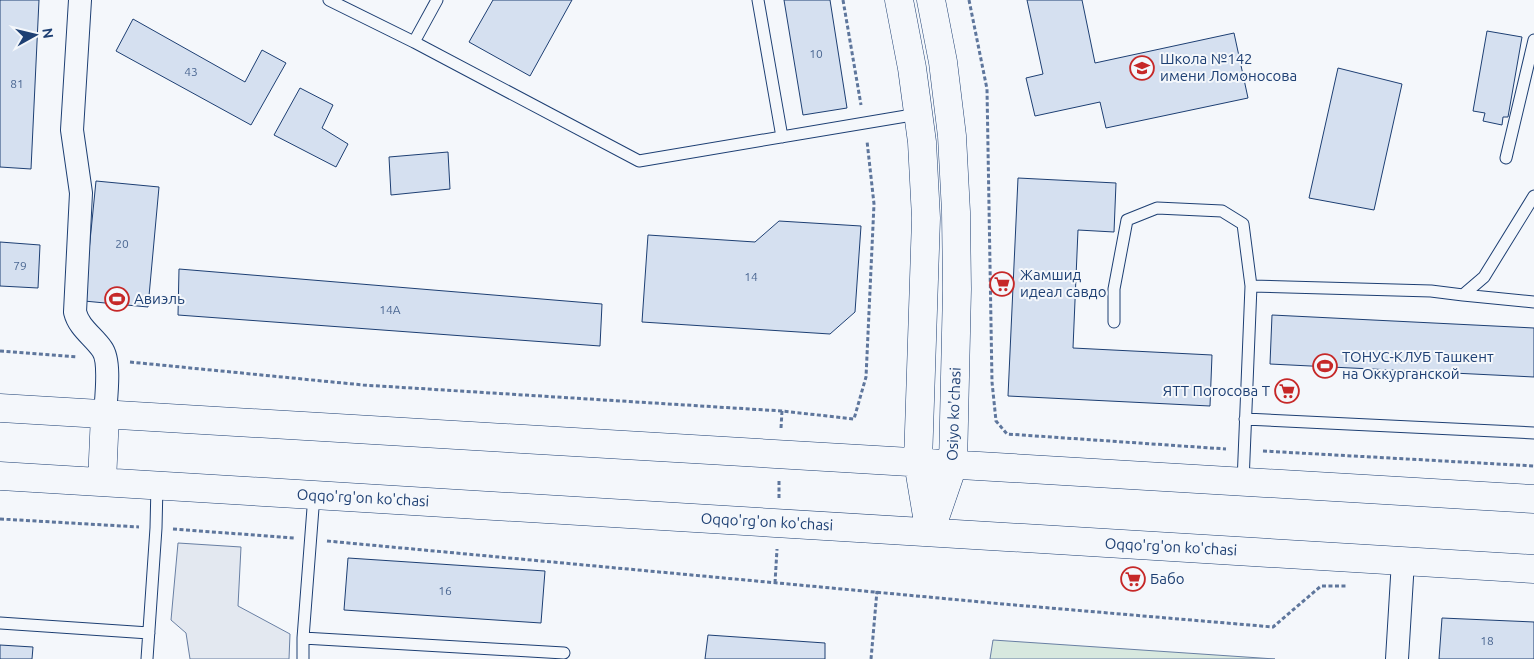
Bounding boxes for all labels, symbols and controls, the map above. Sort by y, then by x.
north arrow [10,10,60,60]
text: N [39,27,57,39]
house number: 10 [809,47,823,60]
place label: Школа №142 имени Ломоносова [1160,50,1297,84]
school or university icon: Школа №142 имени Ломоносова [1129,55,1155,81]
house number: 43 [184,65,198,78]
house number: 81 [10,77,24,90]
house number: 20 [115,237,129,250]
house number: 79 [13,259,27,272]
place label: Жамшид идеал савдо [1020,266,1106,300]
house number: 14 [744,270,758,283]
supermarket icon: Жамшид идеал савдо [989,271,1015,297]
sports icon: Авиэль [104,286,130,312]
place label: Авиэль [134,290,185,307]
house number: 14A [379,303,401,316]
place label: ТОНУС-КЛУБ Ташкент на Оккурганской [1342,348,1494,382]
sports icon: ТОНУС-КЛУБ Ташкент на Оккурганской [1312,353,1338,379]
street label: Osiyo ko'chasi [943,367,964,461]
supermarket icon: ЯТТ Погосова Т [1274,378,1300,404]
place label: ЯТТ Погосова Т [1163,382,1271,399]
street label: Oqqo'rg'on ko'chasi [296,486,430,509]
street label: Oqqo'rg'on ko'chasi [700,510,834,533]
street label: Oqqo'rg'on ko'chasi [1104,535,1238,558]
supermarket icon: Бабо [1120,566,1146,592]
place label: Бабо [1150,570,1185,587]
house number: 16 [438,584,452,597]
house number: 18 [1480,634,1494,647]

